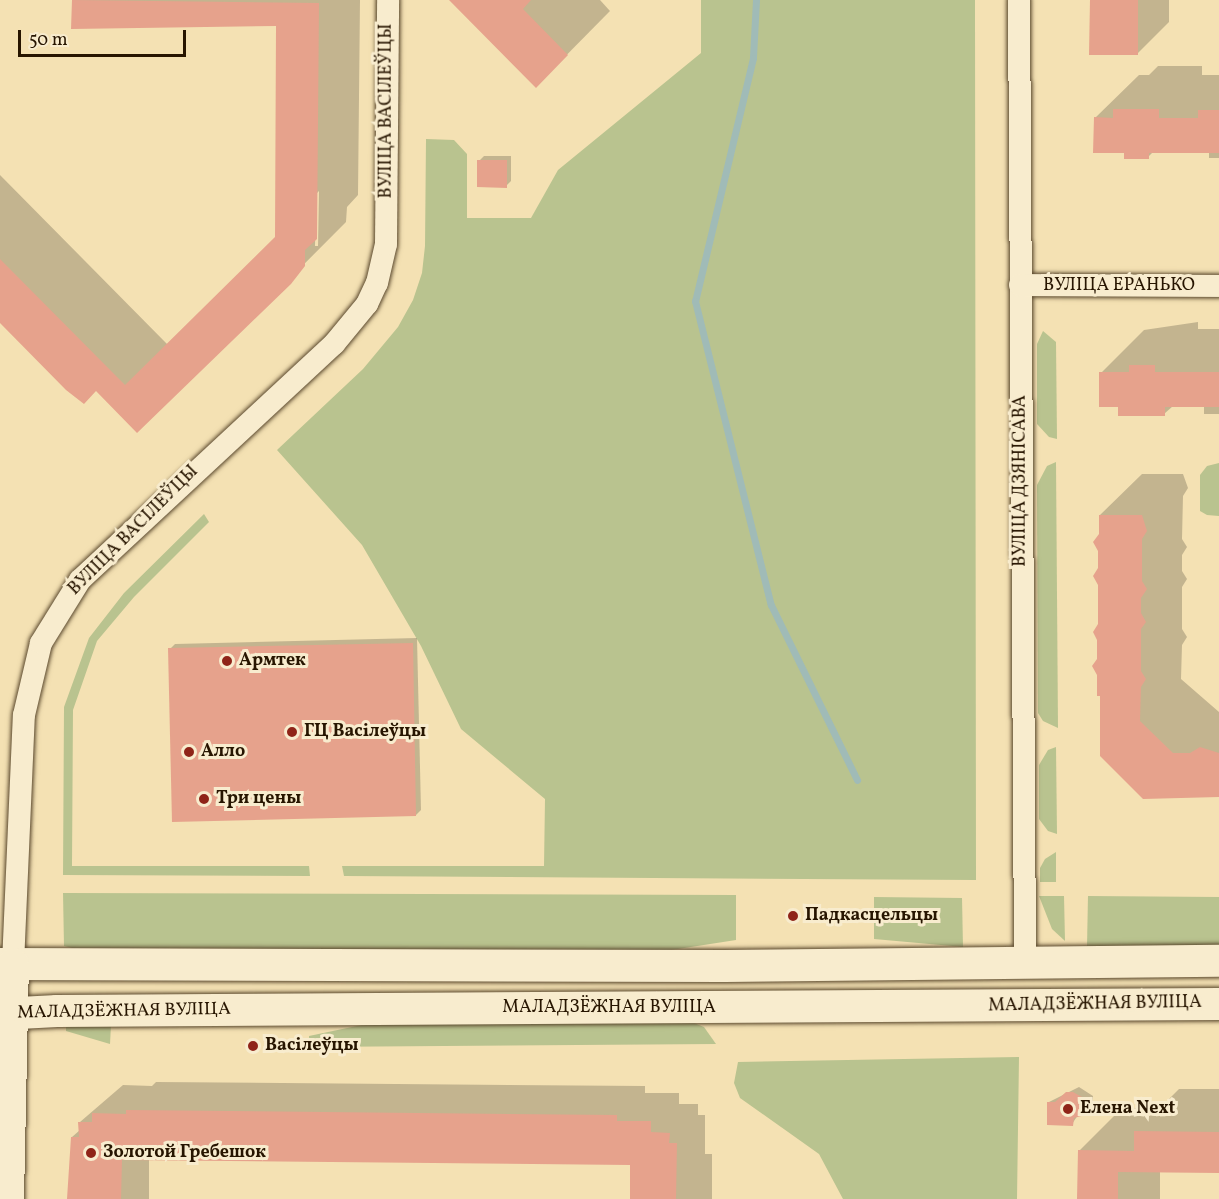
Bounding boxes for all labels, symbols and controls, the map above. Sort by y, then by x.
scale bar [21,18,189,56]
street label: ВУЛІЦА ВАСІЛЕЎЦЫ [376,23,398,199]
text: 50 m [29,28,68,53]
street label: ВУЛІЦА ЕРАНЬКО [1043,275,1195,297]
street label: ВУЛІЦА ДЗЯНІСАВА [1010,395,1032,567]
street label: ВУЛІЦА ВАСІЛЕЎЦЫ [64,461,204,601]
place label: Армтек [239,650,306,672]
marker: Армтек [220,654,234,668]
place label: ГЦ Васілеўцы [304,721,426,743]
marker: ГЦ Васілеўцы [285,725,299,739]
place label: Алло [201,741,245,763]
marker: Алло [182,745,196,759]
place label: Три цены [216,788,301,810]
marker: Три цены [197,792,211,806]
place label: Падкасцельцы [805,905,938,927]
marker: Падкасцельцы [786,909,800,923]
street label: МАЛАДЗЁЖНАЯ ВУЛІЦА [988,992,1202,1018]
street label: МАЛАДЗЁЖНАЯ ВУЛІЦА [502,997,716,1019]
street label: МАЛАДЗЁЖНАЯ ВУЛІЦА [17,999,231,1025]
place label: Васілеўцы [265,1035,359,1057]
marker: Васілеўцы [246,1039,260,1053]
place label: Елена Next [1080,1098,1175,1120]
marker: Елена Next [1061,1102,1075,1116]
place label: Золотой Гребешок [103,1142,266,1164]
marker: Золотой Гребешок [84,1146,98,1160]

